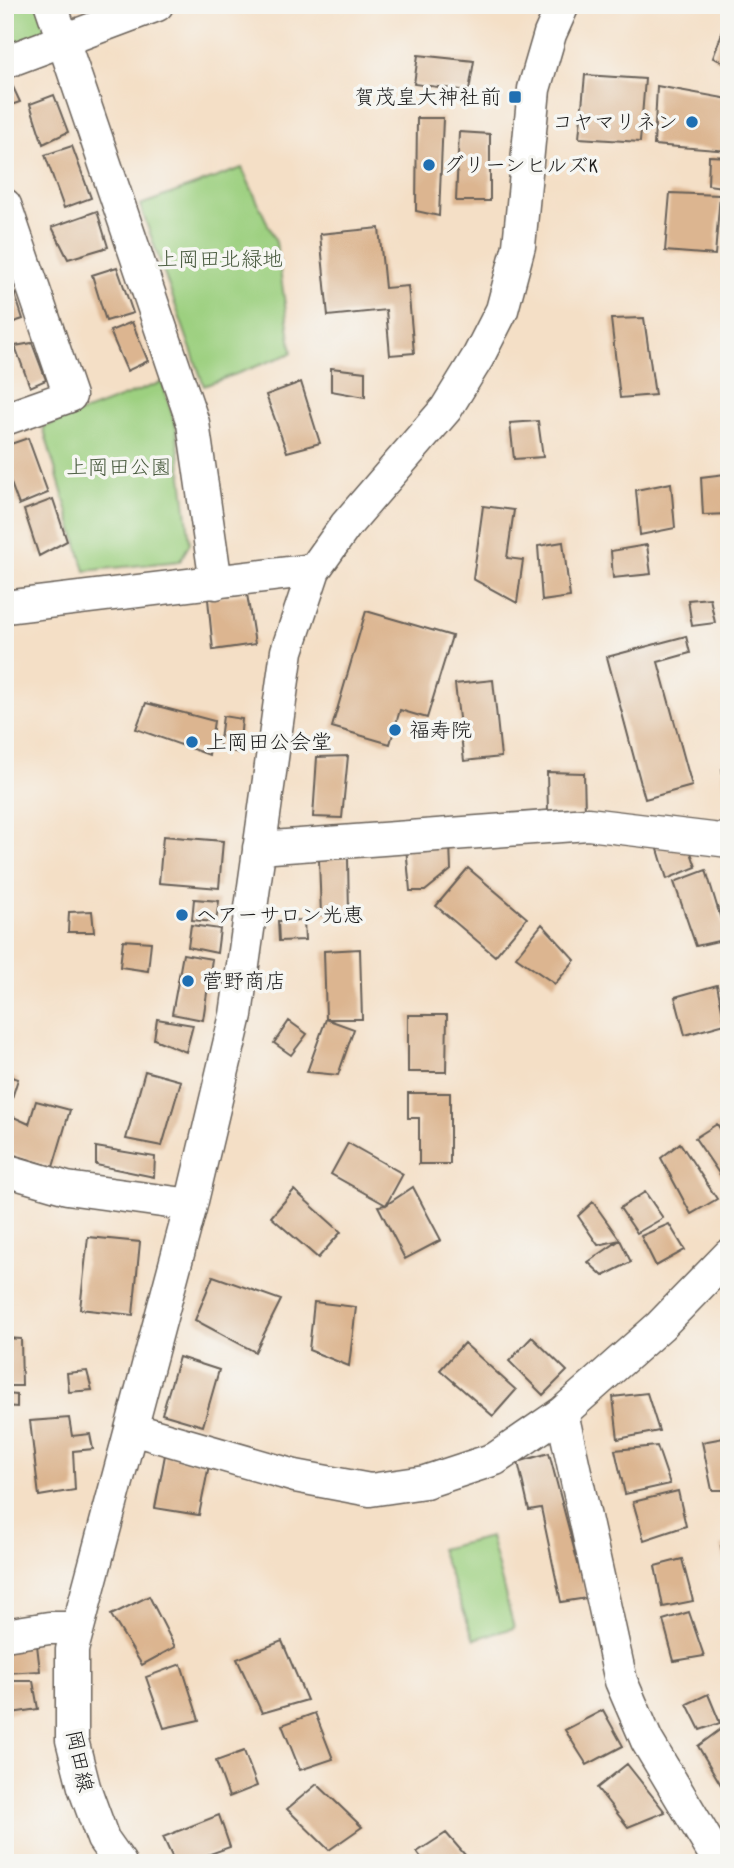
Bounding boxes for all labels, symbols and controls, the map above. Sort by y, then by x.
place label: 賀茂皇大神社前 [354,85,501,115]
marker: 賀茂皇大神社前 [507,89,523,105]
place label: コヤマリネン [552,110,678,140]
marker: コヤマリネン [684,114,700,130]
place label: グリーンヒルズK [443,153,598,183]
marker: グリーンヒルズK [421,157,437,173]
park label: 上岡田北緑地 [157,247,283,277]
park label: 上岡田公園 [67,455,172,485]
place label: 福寿院 [409,718,472,748]
marker: 福寿院 [387,722,403,738]
place label: 上岡田公会堂 [206,730,332,760]
marker: 上岡田公会堂 [184,734,200,750]
place label: ヘアーサロン光恵 [196,903,364,933]
marker: ヘアーサロン光恵 [174,907,190,923]
place label: 菅野商店 [202,969,286,999]
marker: 菅野商店 [180,973,196,989]
street label: 岡田線 [56,1728,98,1796]

